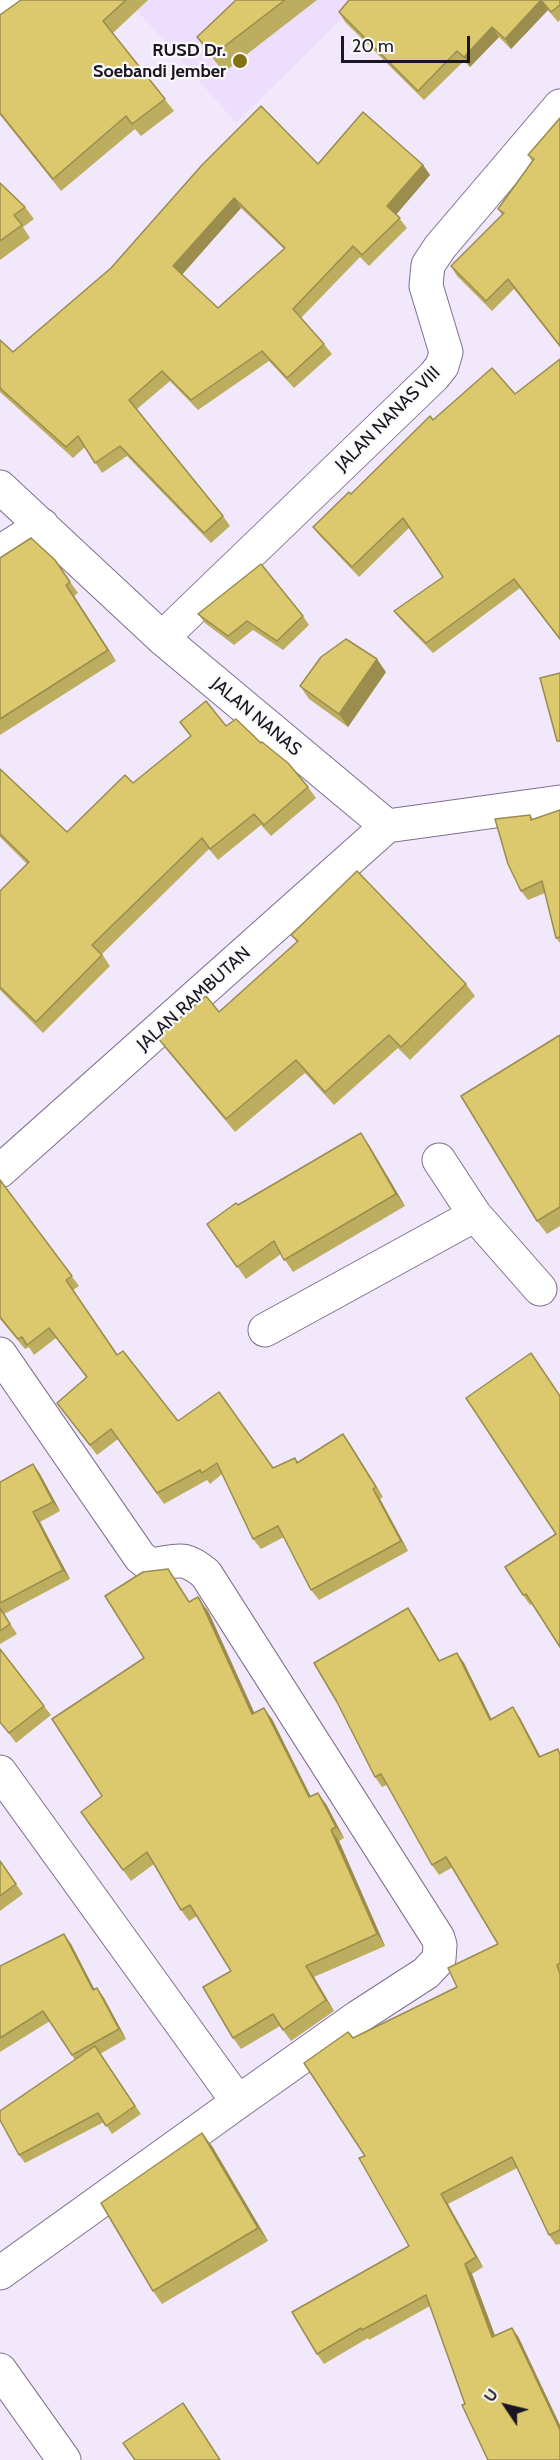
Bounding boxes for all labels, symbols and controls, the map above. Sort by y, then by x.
scale bar [344,24,473,62]
text: 20 m [352,35,394,57]
place label: RUSD Dr. Soebandi Jember [93,40,226,82]
marker: RUSD Dr. Soebandi Jember [231,52,249,70]
street label: JALAN NANAS VIII [331,362,445,476]
street label: JALAN NANAS [207,673,305,761]
street label: JALAN RAMBUTAN [133,942,255,1056]
north arrow [476,2376,536,2436]
text: U [480,2385,502,2406]

